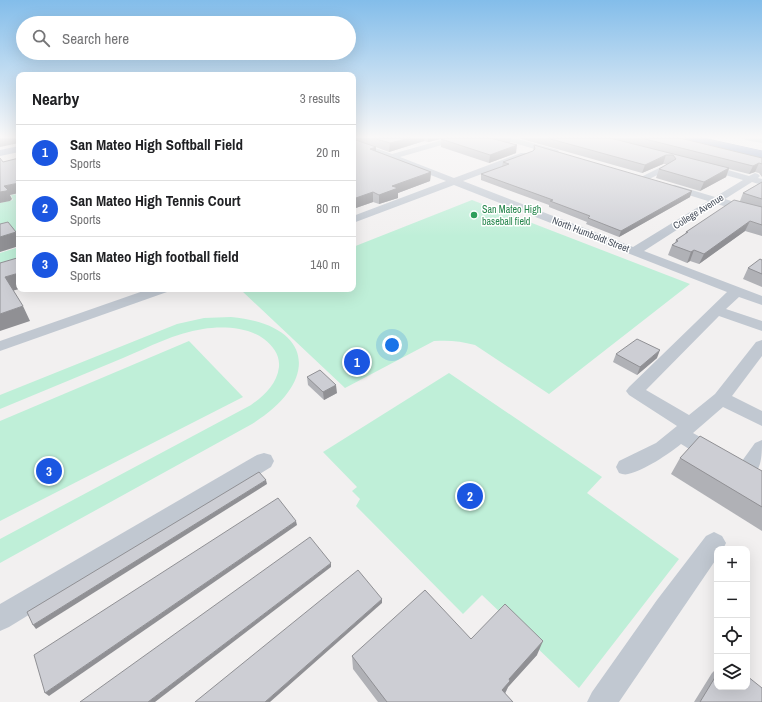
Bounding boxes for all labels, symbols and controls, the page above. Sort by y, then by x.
search box [16,16,356,60]
icon: search [30,27,52,49]
text: Search here [62,28,129,49]
text: Nearby [32,87,79,110]
text: 3 results [300,90,340,107]
text: San Mateo High Softball Field [70,134,243,155]
text: 1 [42,144,48,161]
text: 20 m [316,144,340,161]
text: Sports [70,155,101,172]
text: San Mateo High Tennis Court [70,190,241,211]
street label: College Avenue [671,190,726,232]
text: 2 [42,200,48,217]
text: 80 m [316,200,340,217]
place label: San Mateo High baseball field [482,203,541,228]
marker: San Mateo High baseball field [469,210,479,220]
text: Sports [70,211,101,228]
street label: North Humboldt Street [550,214,632,255]
text: San Mateo High football field [70,246,239,267]
text: 3 [42,256,48,273]
text: 140 m [310,256,340,273]
text: Sports [70,267,101,284]
your location [382,335,402,355]
pin: 1 [344,347,370,377]
pin: 3 [36,456,62,486]
pin: 2 [457,481,483,511]
map controls [714,546,750,690]
button: + [714,546,750,582]
button: − [714,582,750,618]
button: locate [714,618,750,654]
button: layers [714,654,750,690]

